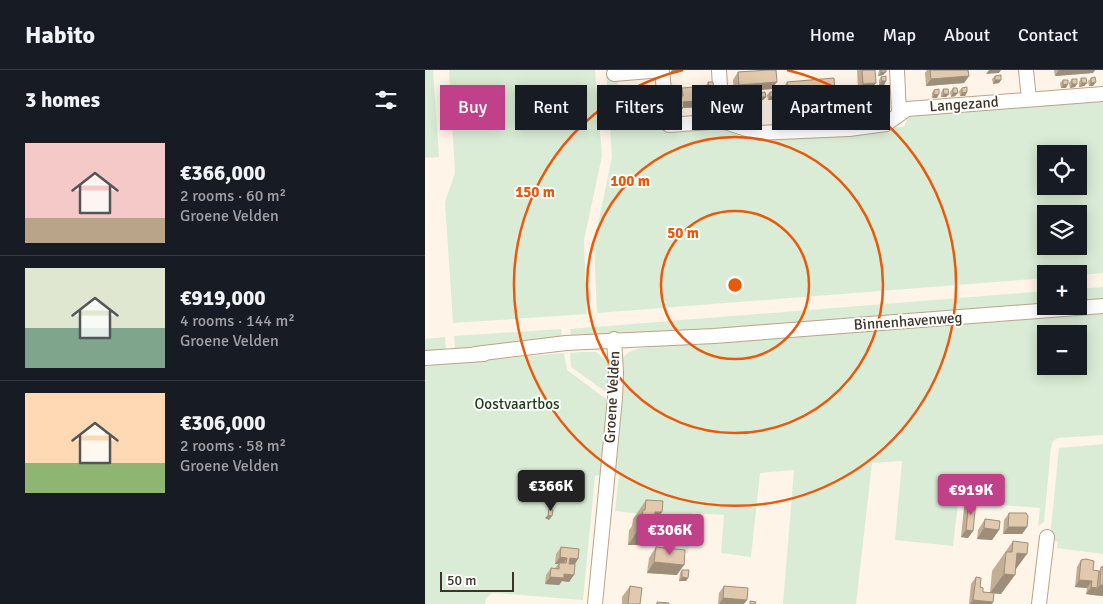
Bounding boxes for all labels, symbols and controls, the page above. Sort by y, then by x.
text: Habito [25,20,95,50]
text: Home [810,24,855,46]
text: Map [883,24,916,46]
text: About [944,24,990,46]
text: Contact [1018,24,1078,46]
chip: Buy [440,85,505,130]
chip: Rent [515,85,587,130]
chip: Filters [597,85,682,130]
chip: New [692,85,762,130]
chip: Apartment [772,85,890,130]
icon: filters [372,86,400,114]
text: 3 homes [25,87,100,113]
street label: Langezand [929,93,999,115]
map controls [1037,145,1087,375]
button: locate [1037,145,1087,195]
text: €366,000 [180,160,266,186]
icon: home [65,163,125,223]
text: 100 m [610,172,650,190]
text: 150 m [515,183,555,201]
text: 2 rooms · 60 m² [180,186,286,206]
button: layers [1037,205,1087,255]
text: Groene Velden [180,206,279,226]
text: 50 m [667,224,699,242]
button: + [1037,265,1087,315]
centre of rings [726,276,744,294]
text: €919,000 [180,285,266,311]
icon: home [65,288,125,348]
street label: Binnenhavenweg [853,308,963,334]
text: 4 rooms · 144 m² [180,311,295,331]
button: − [1037,325,1087,375]
text: Groene Velden [180,331,279,351]
street label: Groene Velden [601,350,623,444]
park label: Oostvaartbos [475,395,560,413]
text: €306,000 [180,410,266,436]
icon: home [65,413,125,473]
text: 2 rooms · 58 m² [180,436,286,456]
text: Groene Velden [180,456,279,476]
pin: €366K [516,470,586,512]
pin: €919K [936,474,1006,516]
text: €366K [529,476,573,496]
text: €919K [949,480,993,500]
pin: €306K [635,514,705,556]
text: €306K [648,520,692,540]
scale bar [440,569,514,592]
text: 50 m [447,572,476,589]

